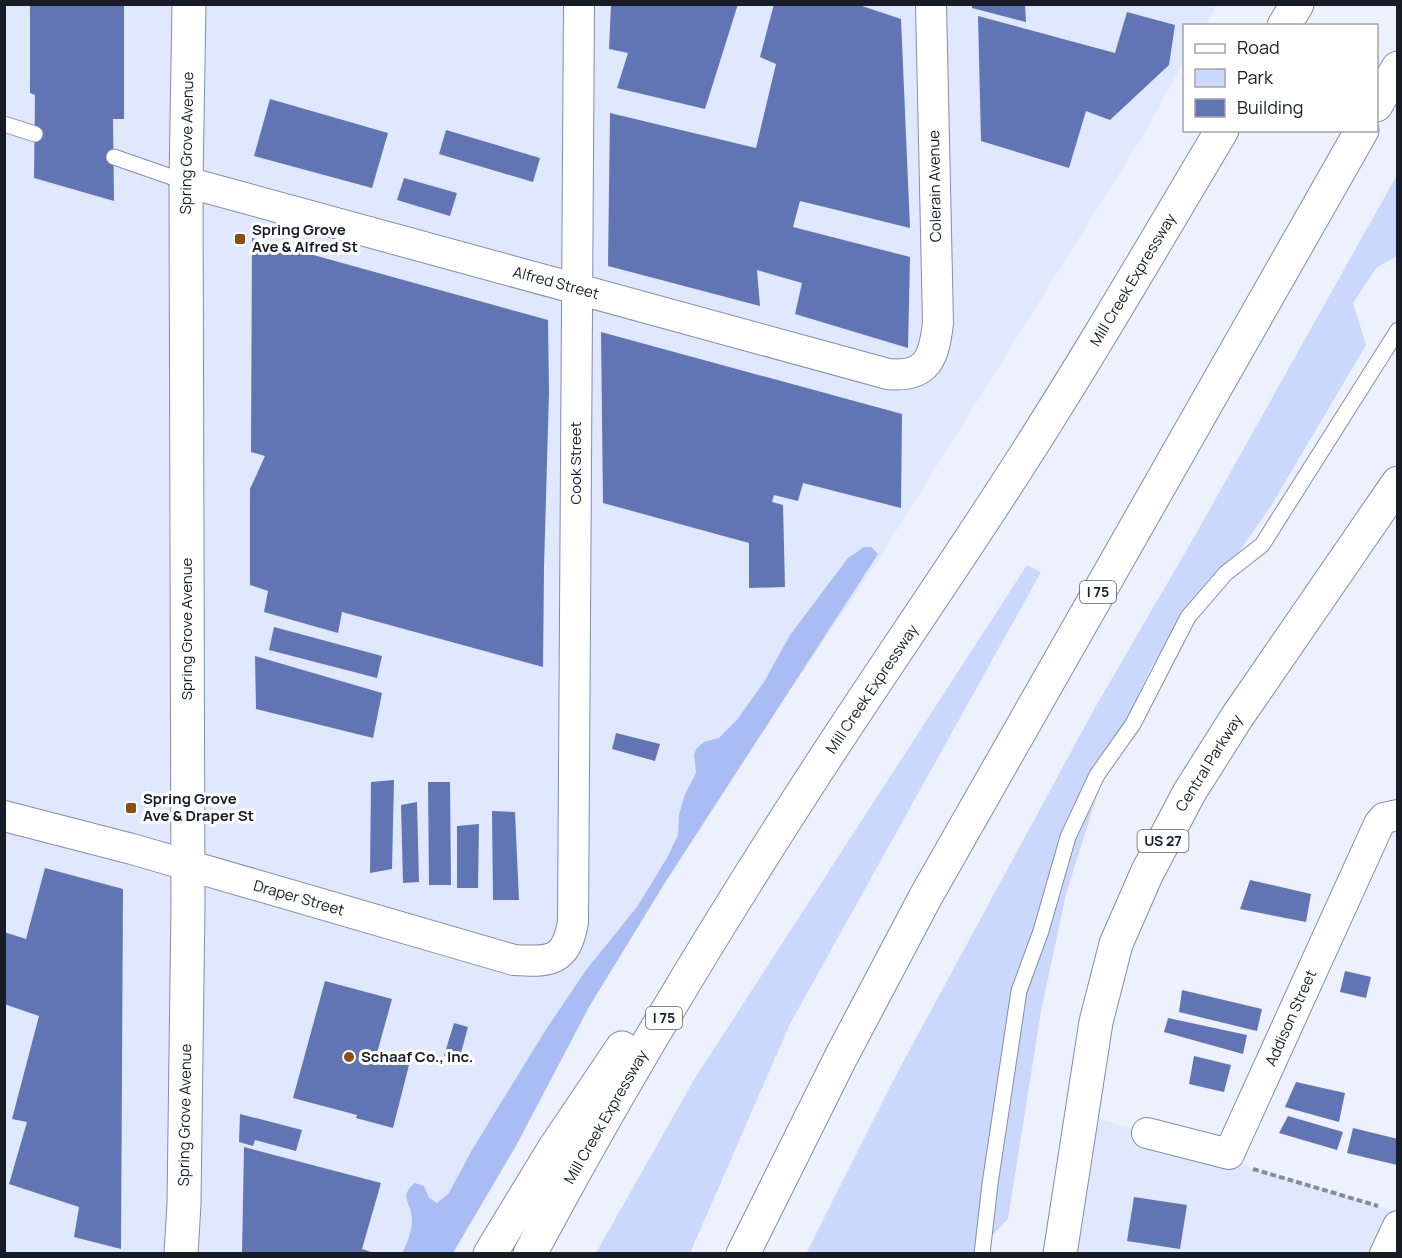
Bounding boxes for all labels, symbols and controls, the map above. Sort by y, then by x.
legend [1183,24,1378,132]
text: Road [1237,35,1280,59]
text: Park [1237,65,1274,89]
street label: Spring Grove Avenue [175,71,198,214]
text: Building [1237,95,1303,119]
street label: Colerain Avenue [923,130,946,242]
street label: Mill Creek Expressway [1084,209,1181,350]
place label: Spring Grove Ave & Alfred St [252,219,358,257]
marker: Spring Grove Ave & Alfred St [233,232,247,246]
street label: Alfred Street [511,261,601,304]
street label: Cook Street [565,422,586,504]
street label: Spring Grove Avenue [176,557,197,700]
road number: I 75 [1080,581,1116,603]
street label: Mill Creek Expressway [820,620,923,757]
street label: Central Parkway [1170,710,1247,815]
place label: Spring Grove Ave & Draper St [143,788,254,826]
marker: Spring Grove Ave & Draper St [124,801,138,815]
road number: US 27 [1138,830,1188,852]
street label: Draper Street [251,875,347,921]
street label: Addison Street [1260,966,1321,1069]
road number: I 75 [646,1007,682,1029]
street label: Spring Grove Avenue [173,1043,196,1186]
place label: Schaaf Co., Inc. [361,1046,473,1067]
street label: Mill Creek Expressway [559,1046,653,1188]
marker: Schaaf Co., Inc. [342,1050,356,1064]

